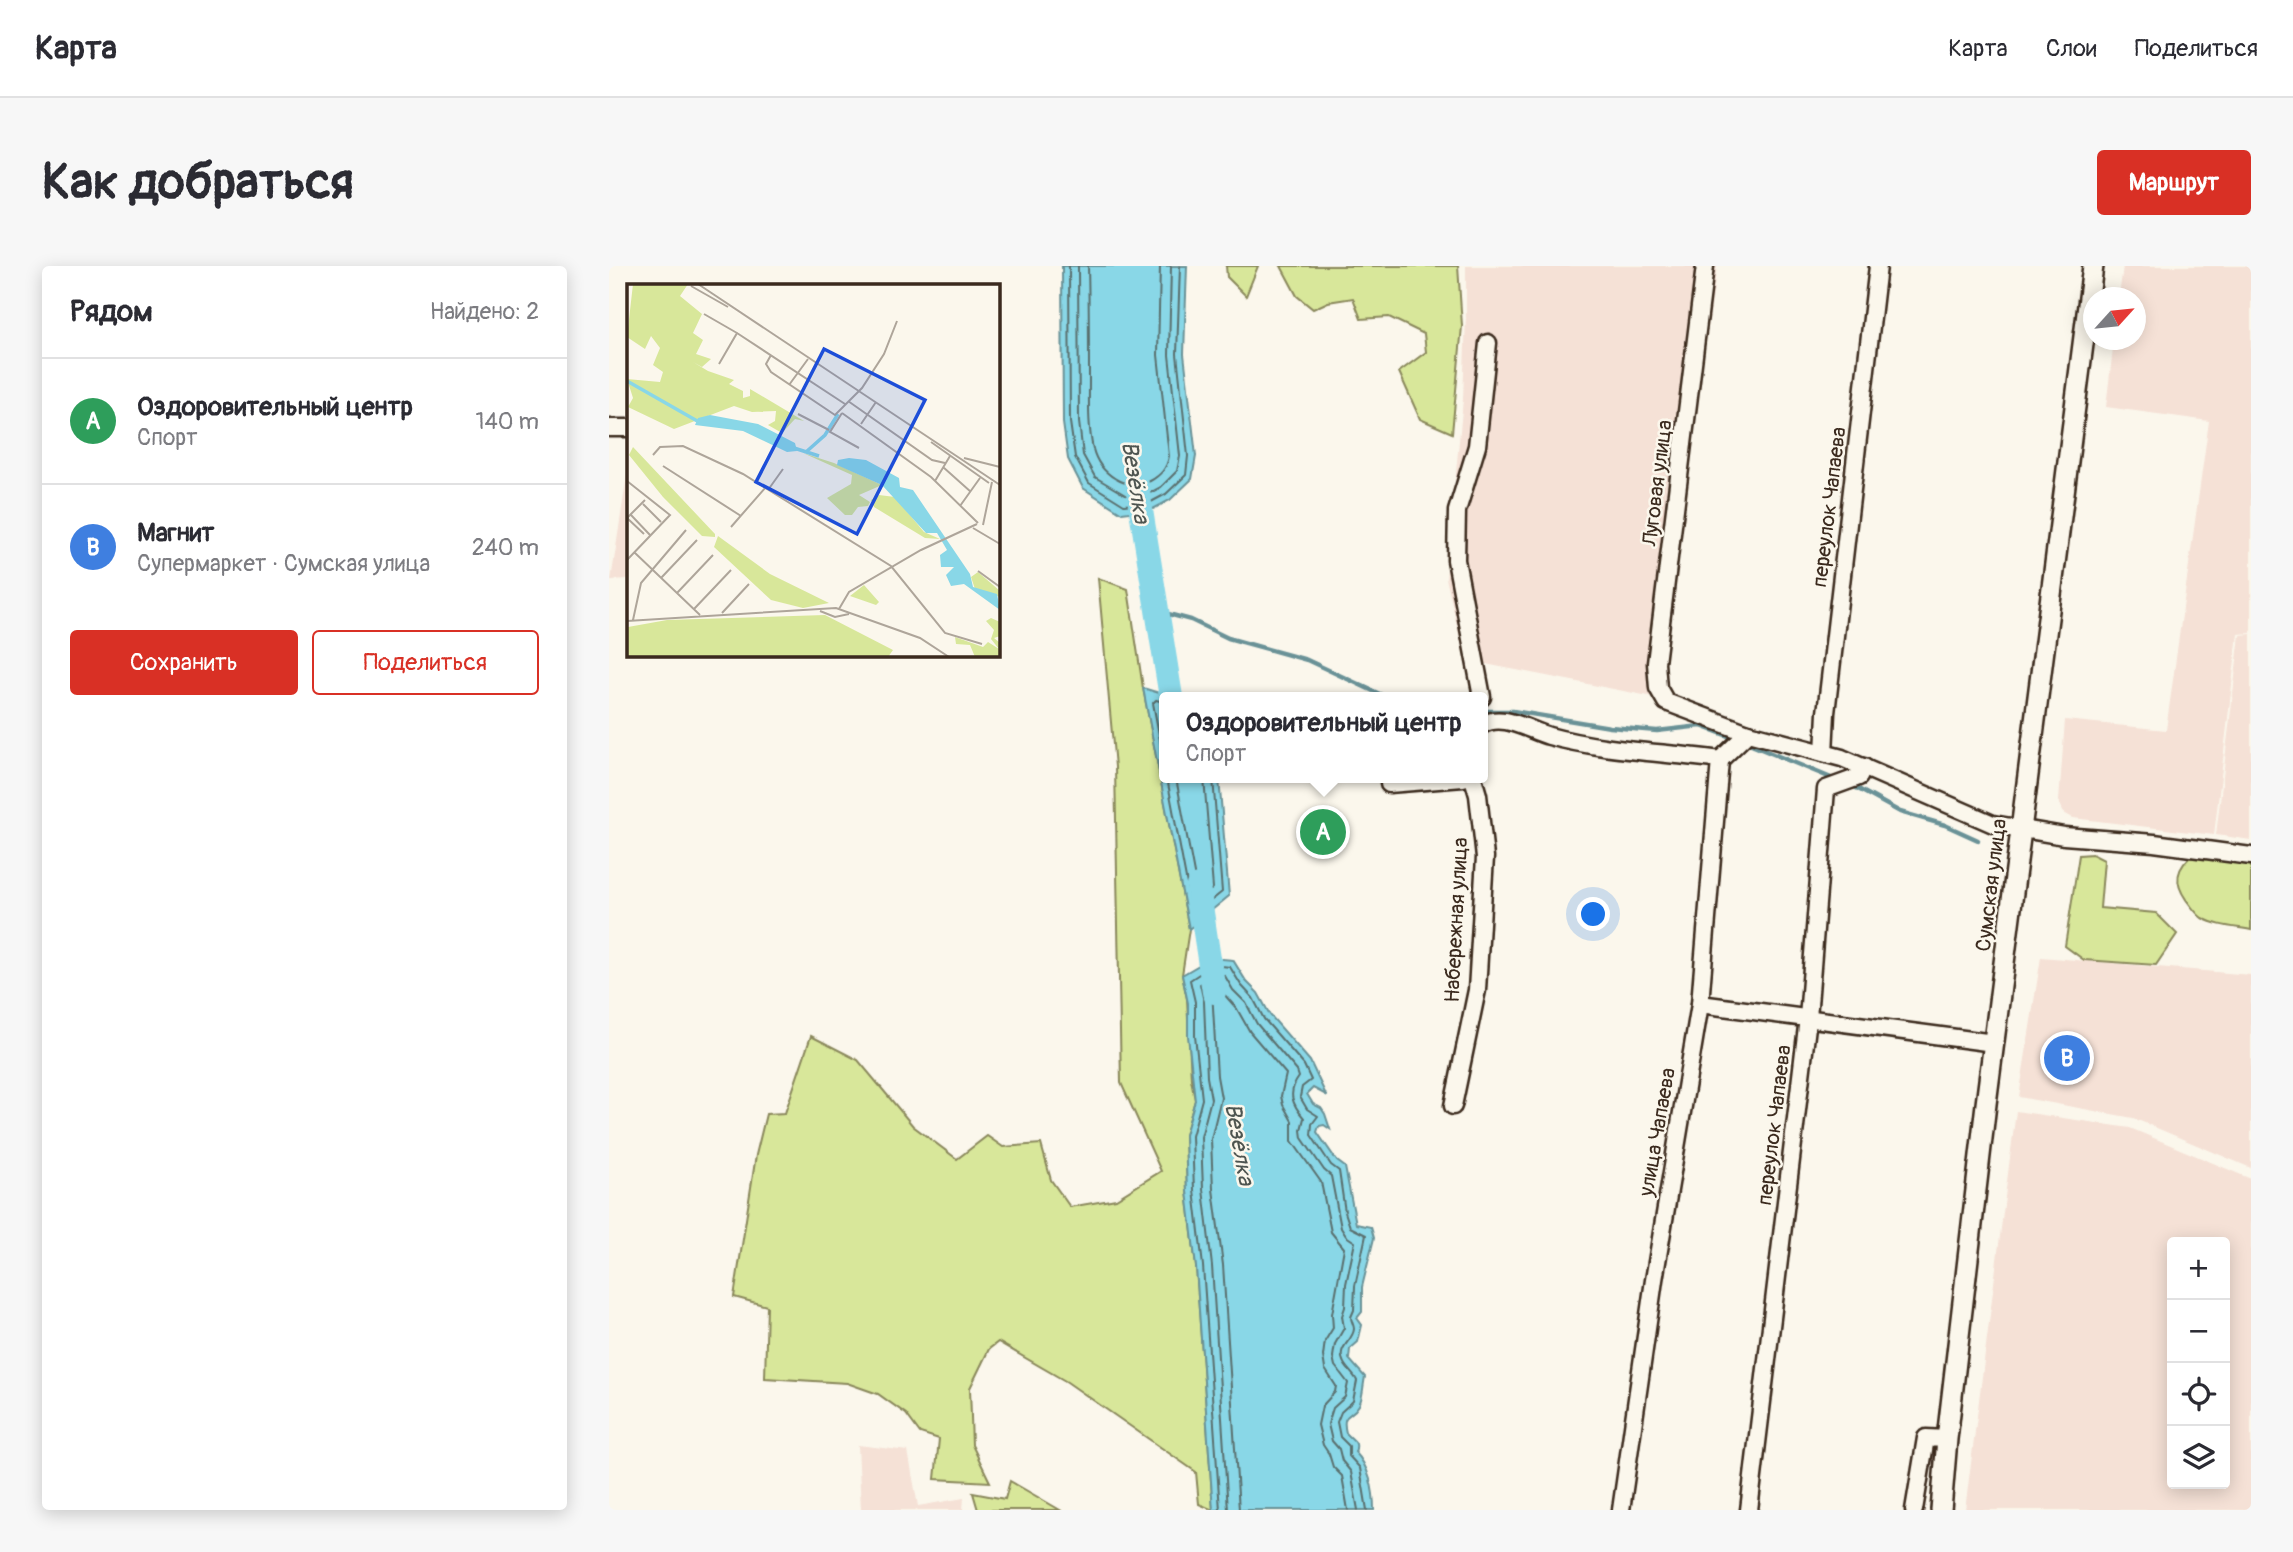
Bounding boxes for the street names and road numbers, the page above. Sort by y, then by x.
street label: Луговая улица [1636,418,1679,549]
street label: переулок Чапаева [1806,425,1853,589]
street label: Сумская улица [1970,817,2013,953]
street label: Набережная улица [1439,837,1474,1003]
street label: переулок Чапаева [1751,1043,1798,1207]
street label: улица Чапаева [1633,1066,1682,1199]

